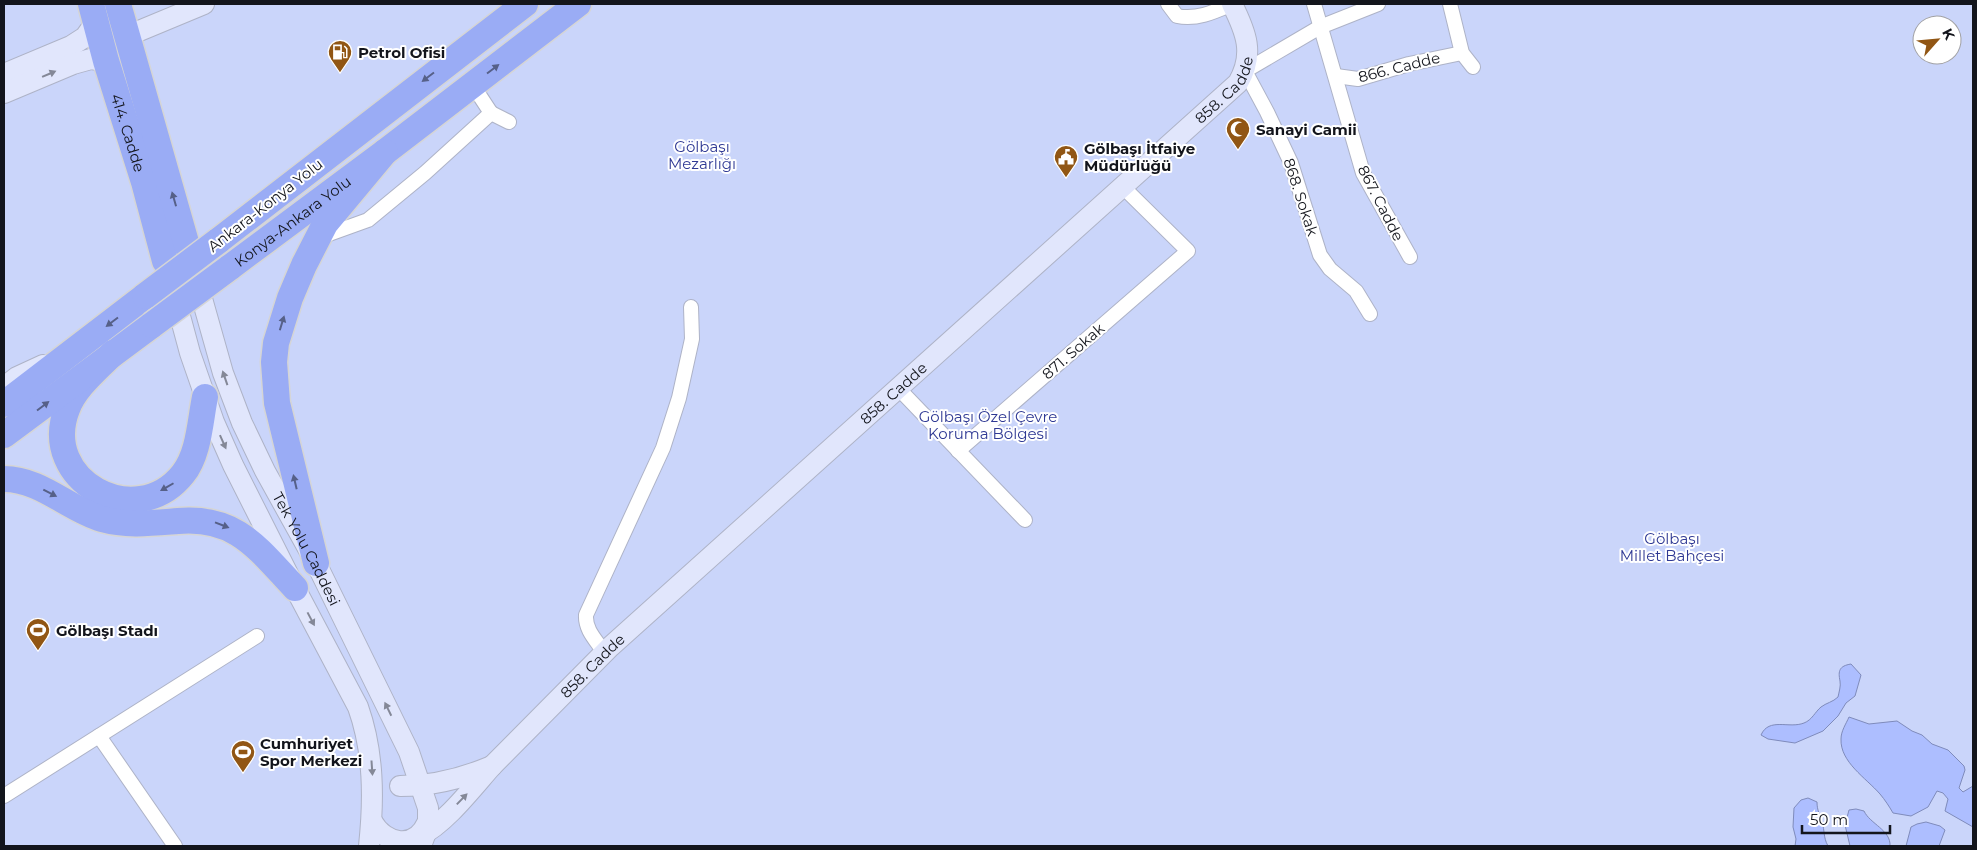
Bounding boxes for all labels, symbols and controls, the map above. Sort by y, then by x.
north arrow [1912,15,1962,65]
text: K [1938,25,1959,43]
fuel station icon: Petrol Ofisi [327,39,353,73]
place label: Petrol Ofisi [358,43,445,62]
street label: 866. Cadde [1356,48,1442,86]
street label: 858. Cadde [1190,55,1257,127]
one-way arrow [486,63,499,74]
one-way arrow [42,70,56,78]
one-way arrow [422,72,435,83]
street label: 414. Cadde [107,91,150,174]
mosque icon: Sanayi Camii [1225,116,1251,150]
place label: Sanayi Camii [1256,120,1357,139]
park label: Gölbaşı Mezarlığı [668,137,736,173]
place label: Gölbaşı İtfaiye Müdürlüğü [1084,139,1195,175]
public building icon: Gölbaşı İtfaiye Müdürlüğü [1053,144,1079,178]
street label: Ankara-Konya Yolu [204,154,326,256]
street label: 868. Sokak [1279,156,1323,238]
street label: 867. Cadde [1354,162,1408,244]
street label: Konya-Ankara Yolu [230,171,355,270]
one-way arrow [169,191,177,206]
one-way arrow [279,315,287,330]
one-way arrow [106,316,119,327]
street label: 871. Sokak [1038,319,1108,383]
street label: 858. Cadde [856,358,931,428]
one-way arrow [221,370,229,385]
one-way arrow [36,401,50,411]
park label: Gölbaşı Özel Çevre Koruma Bölgesi [919,407,1057,443]
one-way arrow [219,435,227,449]
one-way arrow [291,474,299,489]
one-way arrow [161,483,174,492]
one-way arrow [43,489,57,497]
street label: Tek Yolu Caddesi [269,489,345,609]
one-way arrow [215,522,230,529]
park label: Gölbaşı Millet Bahçesi [1620,529,1724,565]
one-way arrow [307,612,315,626]
sports icon: Gölbaşı Stadı [25,617,51,651]
place label: Gölbaşı Stadı [56,621,158,640]
street label: 858. Cadde [556,629,628,702]
one-way arrow [384,702,392,717]
place label: Cumhuriyet Spor Merkezi [260,734,362,770]
sports icon: Cumhuriyet Spor Merkezi [230,739,256,773]
one-way arrow [368,760,376,776]
one-way arrow [456,793,468,805]
scale bar [1802,802,1890,834]
text: 50 m [1810,810,1848,829]

